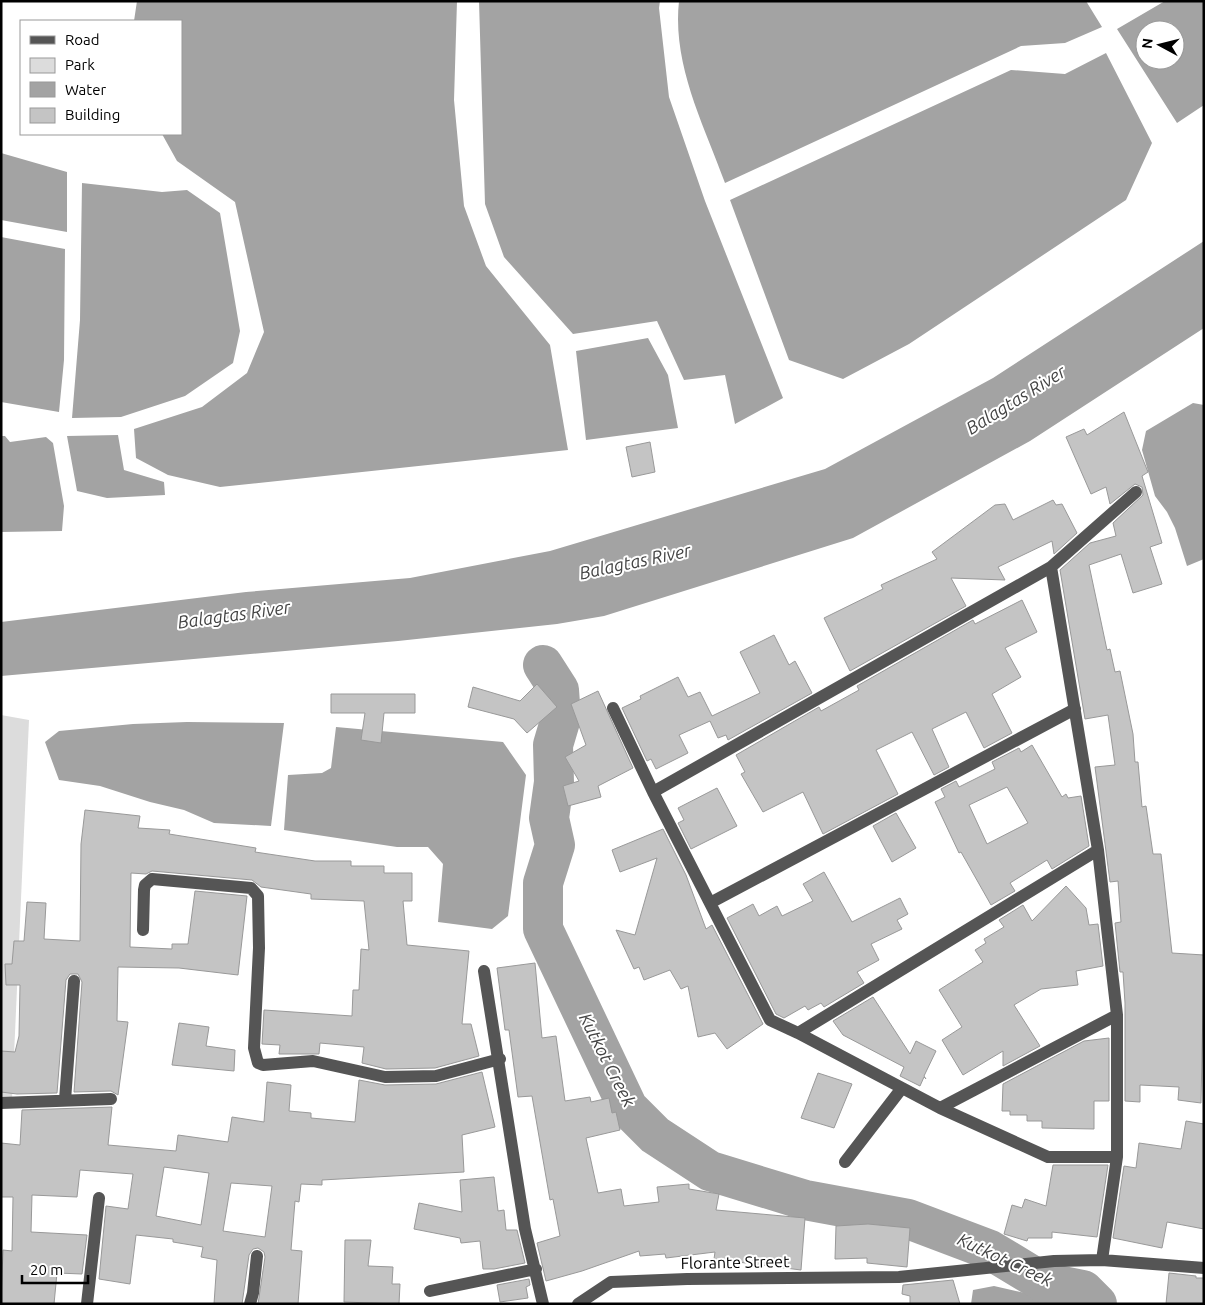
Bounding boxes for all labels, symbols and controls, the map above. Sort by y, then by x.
legend [20,20,182,135]
north arrow [1135,20,1185,70]
text: Road [65,31,100,48]
text: N [1139,37,1156,50]
text: Park [65,56,95,73]
text: Water [65,81,106,98]
text: Building [65,106,120,123]
water label: Balagtas River [962,360,1070,438]
water label: Balagtas River [577,539,694,583]
water label: Balagtas River [176,596,293,632]
water label: Kutkot Creek [576,1009,640,1110]
water label: Kutkot Creek [955,1228,1057,1290]
scale bar [22,1252,89,1284]
street label: Florante Street [680,1252,790,1272]
text: 20 m [30,1261,63,1278]

